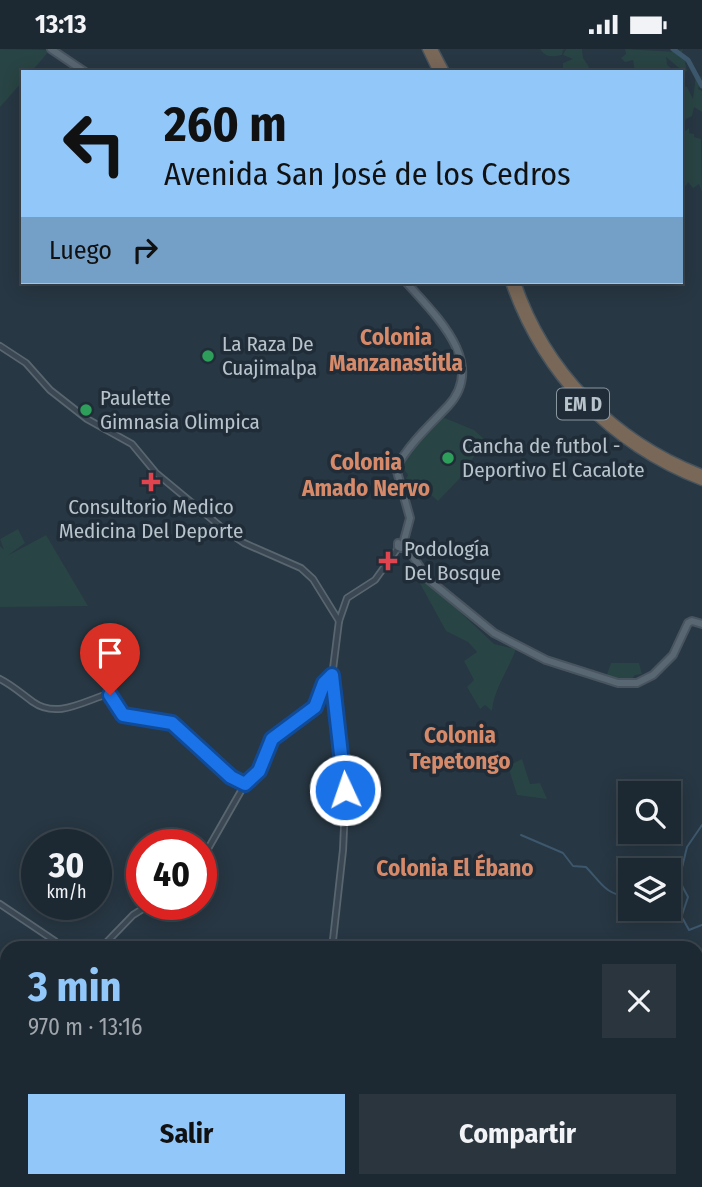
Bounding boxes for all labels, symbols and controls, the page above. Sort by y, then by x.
text: 13:13 [35,9,87,40]
text: 260 m [164,95,287,154]
icon: left [49,98,140,189]
text: Avenida San José de los Cedros [164,155,571,193]
icon: right [126,231,164,269]
text: Luego [49,235,112,266]
district label: Colonia Manzanastitla [329,323,463,377]
place label: La Raza De Cuajimalpa [222,331,317,381]
marker: La Raza De Cuajimalpa [200,348,216,364]
place label: Paulette Gimnasia Olimpica [100,385,260,435]
road number: EM D [557,389,609,419]
marker: Paulette Gimnasia Olimpica [78,402,94,418]
place label: Cancha de futbol - Deportivo El Cacalote [462,433,645,483]
district label: Colonia Amado Nervo [301,448,430,502]
marker: Cancha de futbol - Deportivo El Cacalote [440,450,456,466]
marker: Consultorio Medico Medicina Del Deporte [141,472,161,492]
place label: Consultorio Medico Medicina Del Deporte [59,494,243,544]
place label: Podología Del Bosque [404,536,501,586]
marker: Podología Del Bosque [378,551,398,571]
pin [80,623,140,695]
icon: arrive [91,634,129,672]
district label: Colonia Tepetongo [409,721,511,775]
position arrow [308,753,382,827]
map controls [618,781,681,921]
button: search [618,781,681,844]
speed limit sign: 40 [126,829,217,920]
text: 30 [49,844,84,886]
district label: Colonia El Ébano [376,853,534,882]
button: layers [618,858,681,921]
text: km/h [46,881,87,903]
text: 3 min [28,962,122,1012]
button: close [602,964,676,1038]
text: 970 m · 13:16 [28,1013,142,1041]
button: Salir [28,1094,345,1174]
button: Compartir [359,1094,676,1174]

